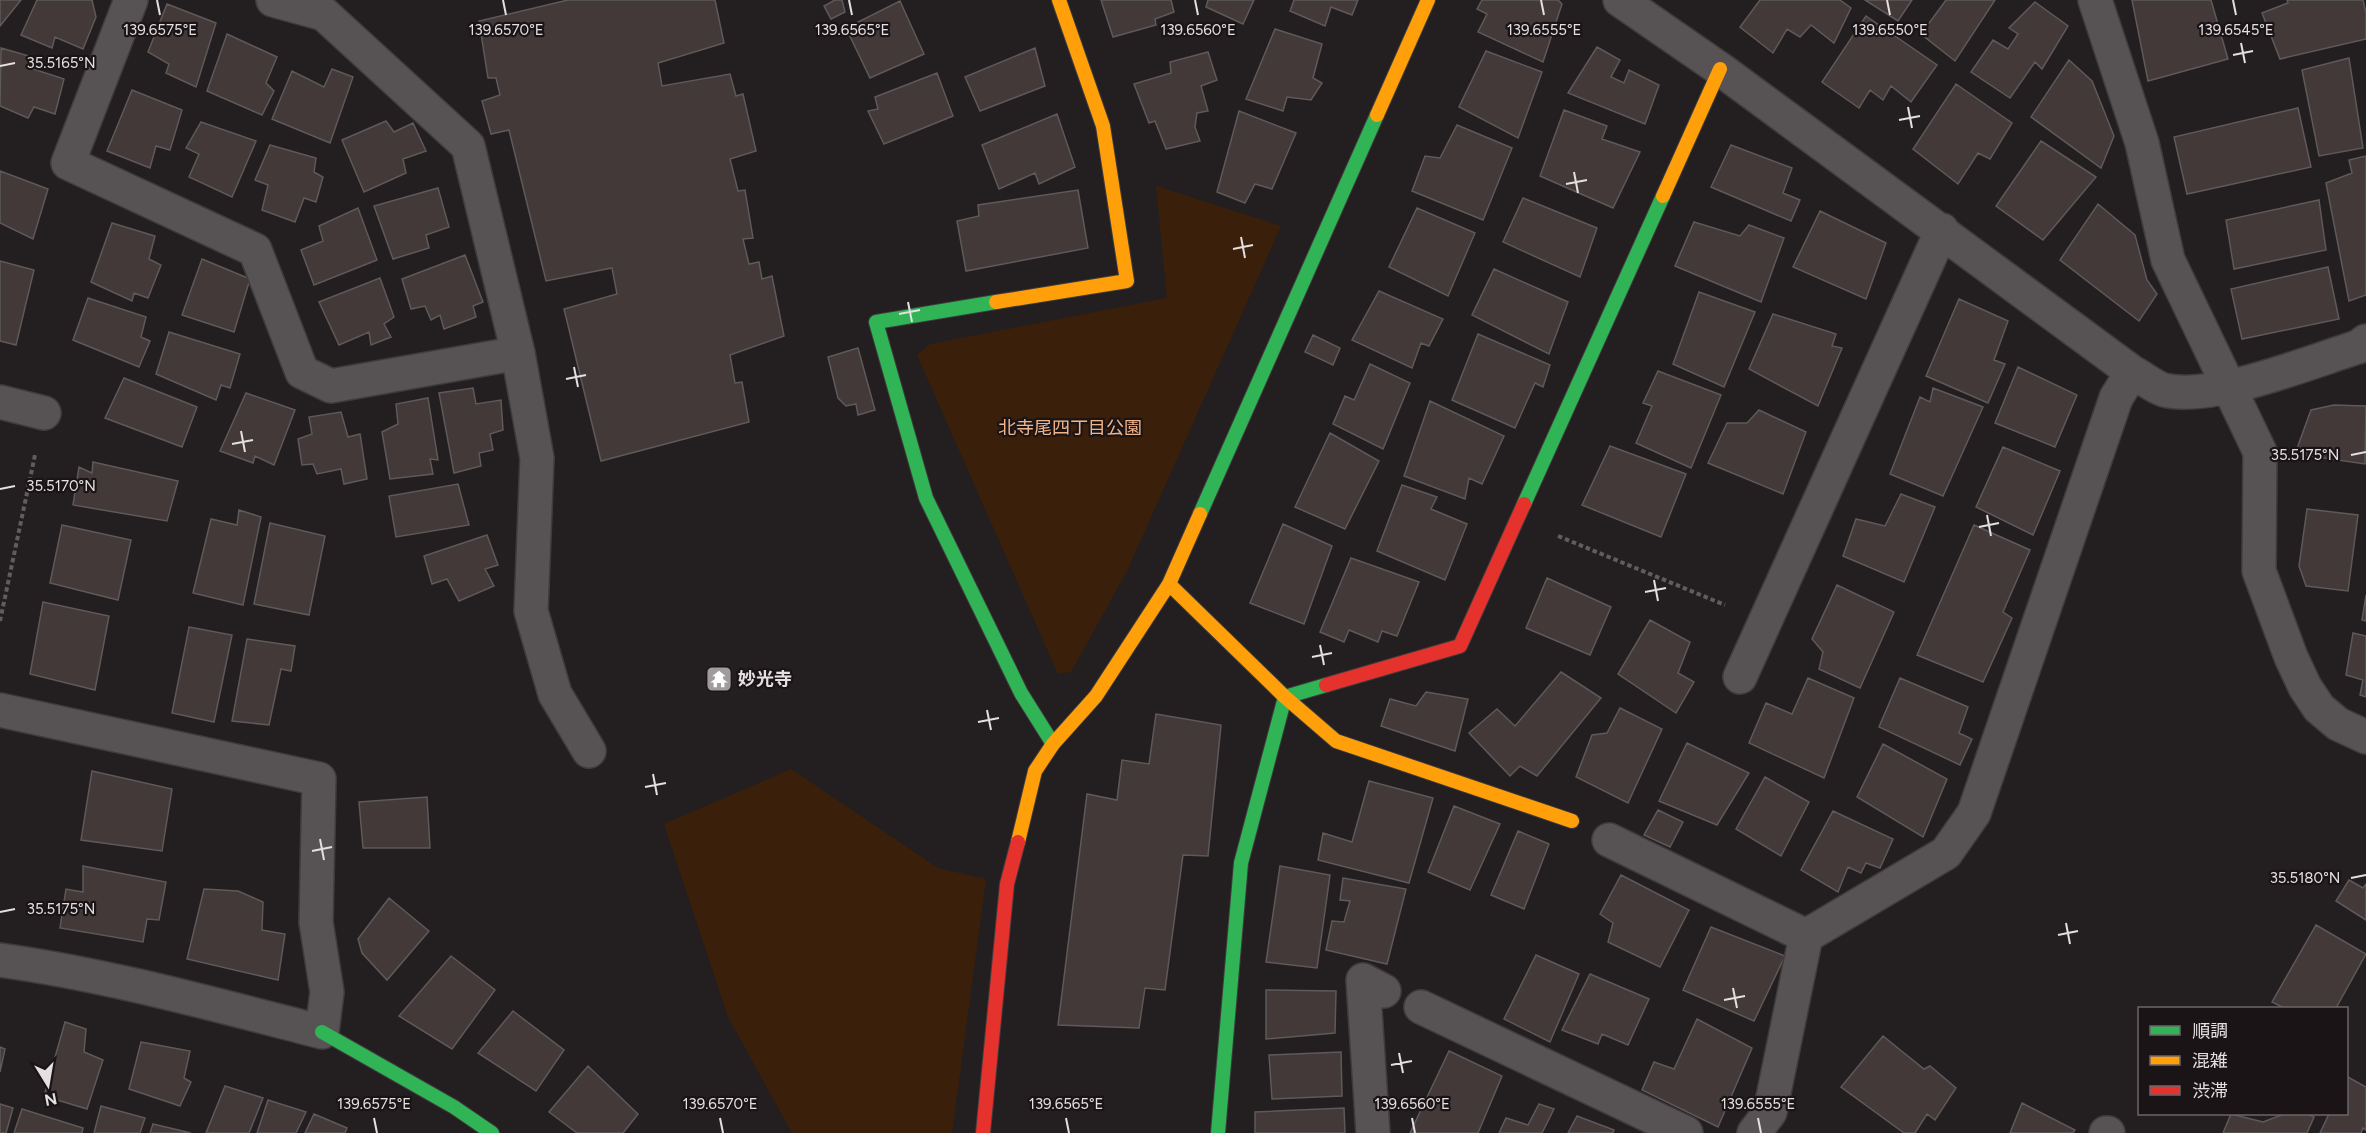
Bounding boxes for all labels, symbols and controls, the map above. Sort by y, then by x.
text: 139.6575°E [123,21,197,39]
text: 139.6570°E [468,21,544,39]
text: 139.6565°E [815,21,889,39]
text: 139.6560°E [1160,21,1236,39]
text: 139.6555°E [1507,21,1581,39]
text: 139.6550°E [1852,21,1928,39]
text: 139.6545°E [2198,21,2274,39]
text: 35.5165°N [27,54,96,72]
park label: 北寺尾四丁目公園 [998,417,1142,439]
text: 35.5175°N [2271,446,2339,464]
text: 35.5170°N [26,477,96,495]
temple icon: 妙光寺 [704,664,734,694]
place label: 妙光寺 [738,668,792,690]
text: 35.5180°N [2270,869,2340,887]
text: 35.5175°N [27,900,95,918]
legend [2138,1007,2348,1115]
text: 順調 [2192,1020,2228,1042]
text: 混雑 [2192,1050,2228,1072]
north arrow [18,1055,78,1115]
text: 渋滞 [2192,1080,2228,1102]
text: N [43,1089,59,1110]
text: 139.6575°E [337,1095,411,1113]
text: 139.6570°E [682,1095,758,1113]
text: 139.6565°E [1029,1095,1103,1113]
text: 139.6560°E [1374,1095,1450,1113]
text: 139.6555°E [1721,1095,1795,1113]

